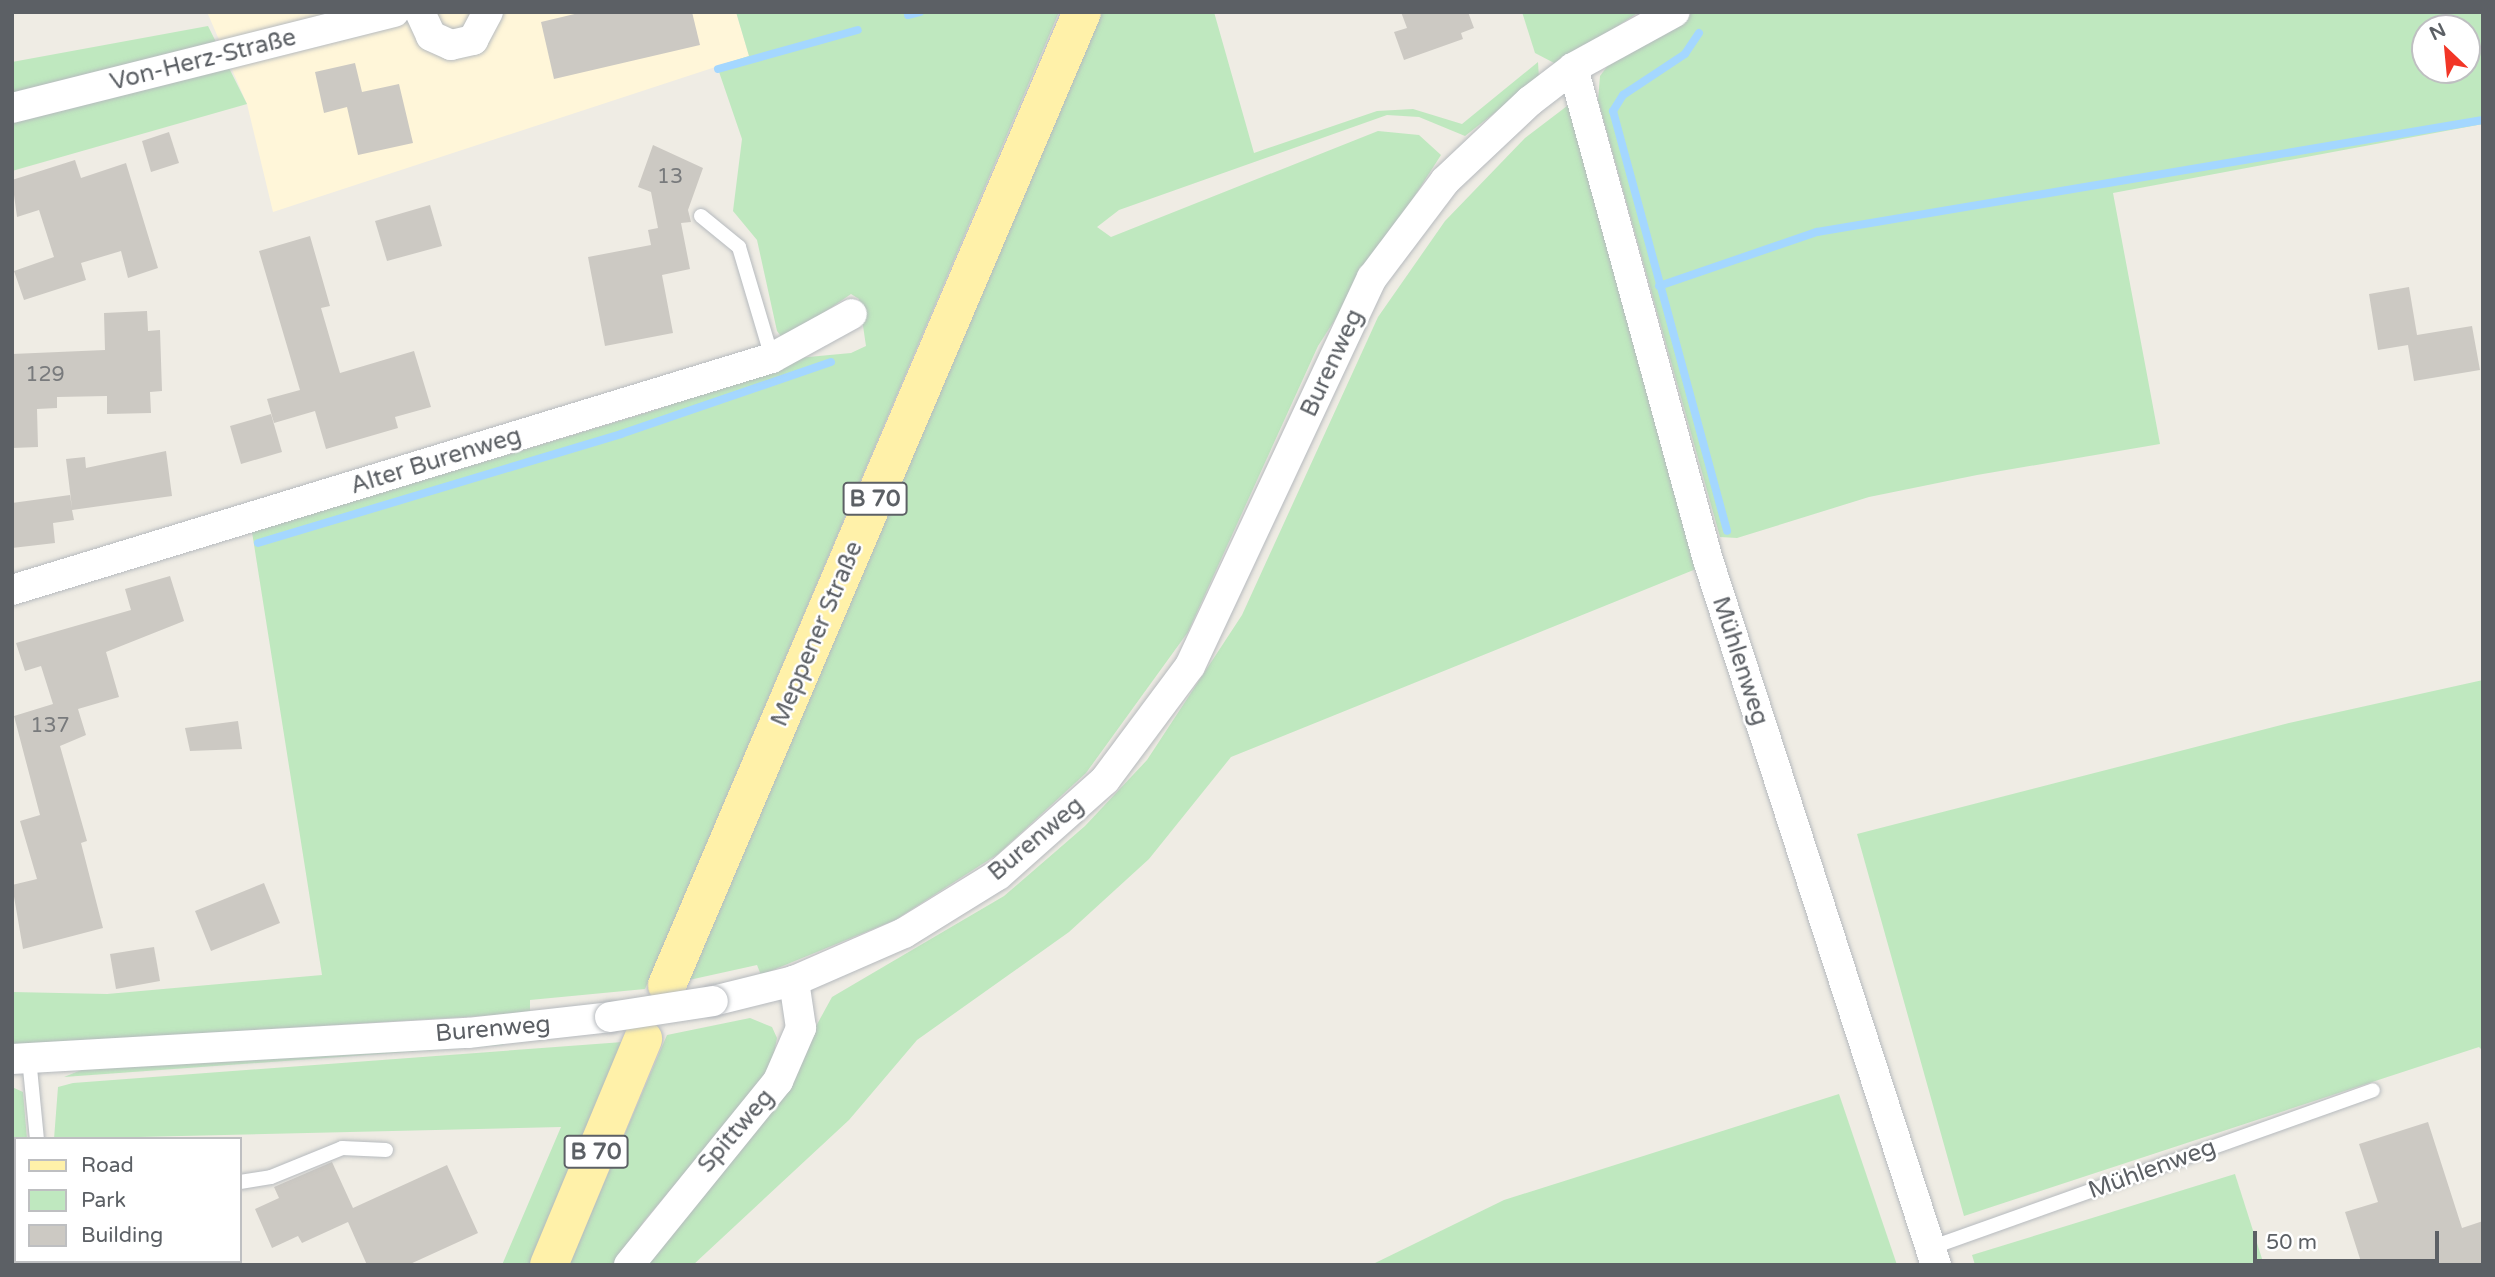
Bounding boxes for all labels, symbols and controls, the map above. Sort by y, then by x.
north arrow [2411,14,2481,84]
text: N [2426,19,2449,45]
street label: Von-Herz-Straße [107,23,299,97]
house number: 13 [657,164,683,190]
street label: Burenweg [1295,305,1369,421]
house number: 129 [25,362,65,388]
street label: Alter Burenweg [347,421,525,501]
road number: B 70 [842,480,908,519]
street label: Meppener Straße [765,537,869,731]
street label: Mühlenweg [1706,593,1774,729]
house number: 137 [30,713,70,739]
street label: Burenweg [983,791,1089,887]
street label: Burenweg [434,1010,552,1048]
street label: Spittweg [692,1083,780,1179]
road number: B 70 [563,1133,629,1172]
street label: Mühlenweg [2084,1133,2220,1205]
legend [14,1137,242,1263]
text: Road [81,1153,134,1178]
text: Park [81,1188,126,1213]
scale bar [2257,1218,2442,1262]
text: Building [81,1223,163,1248]
text: 50 m [2266,1230,2317,1255]

